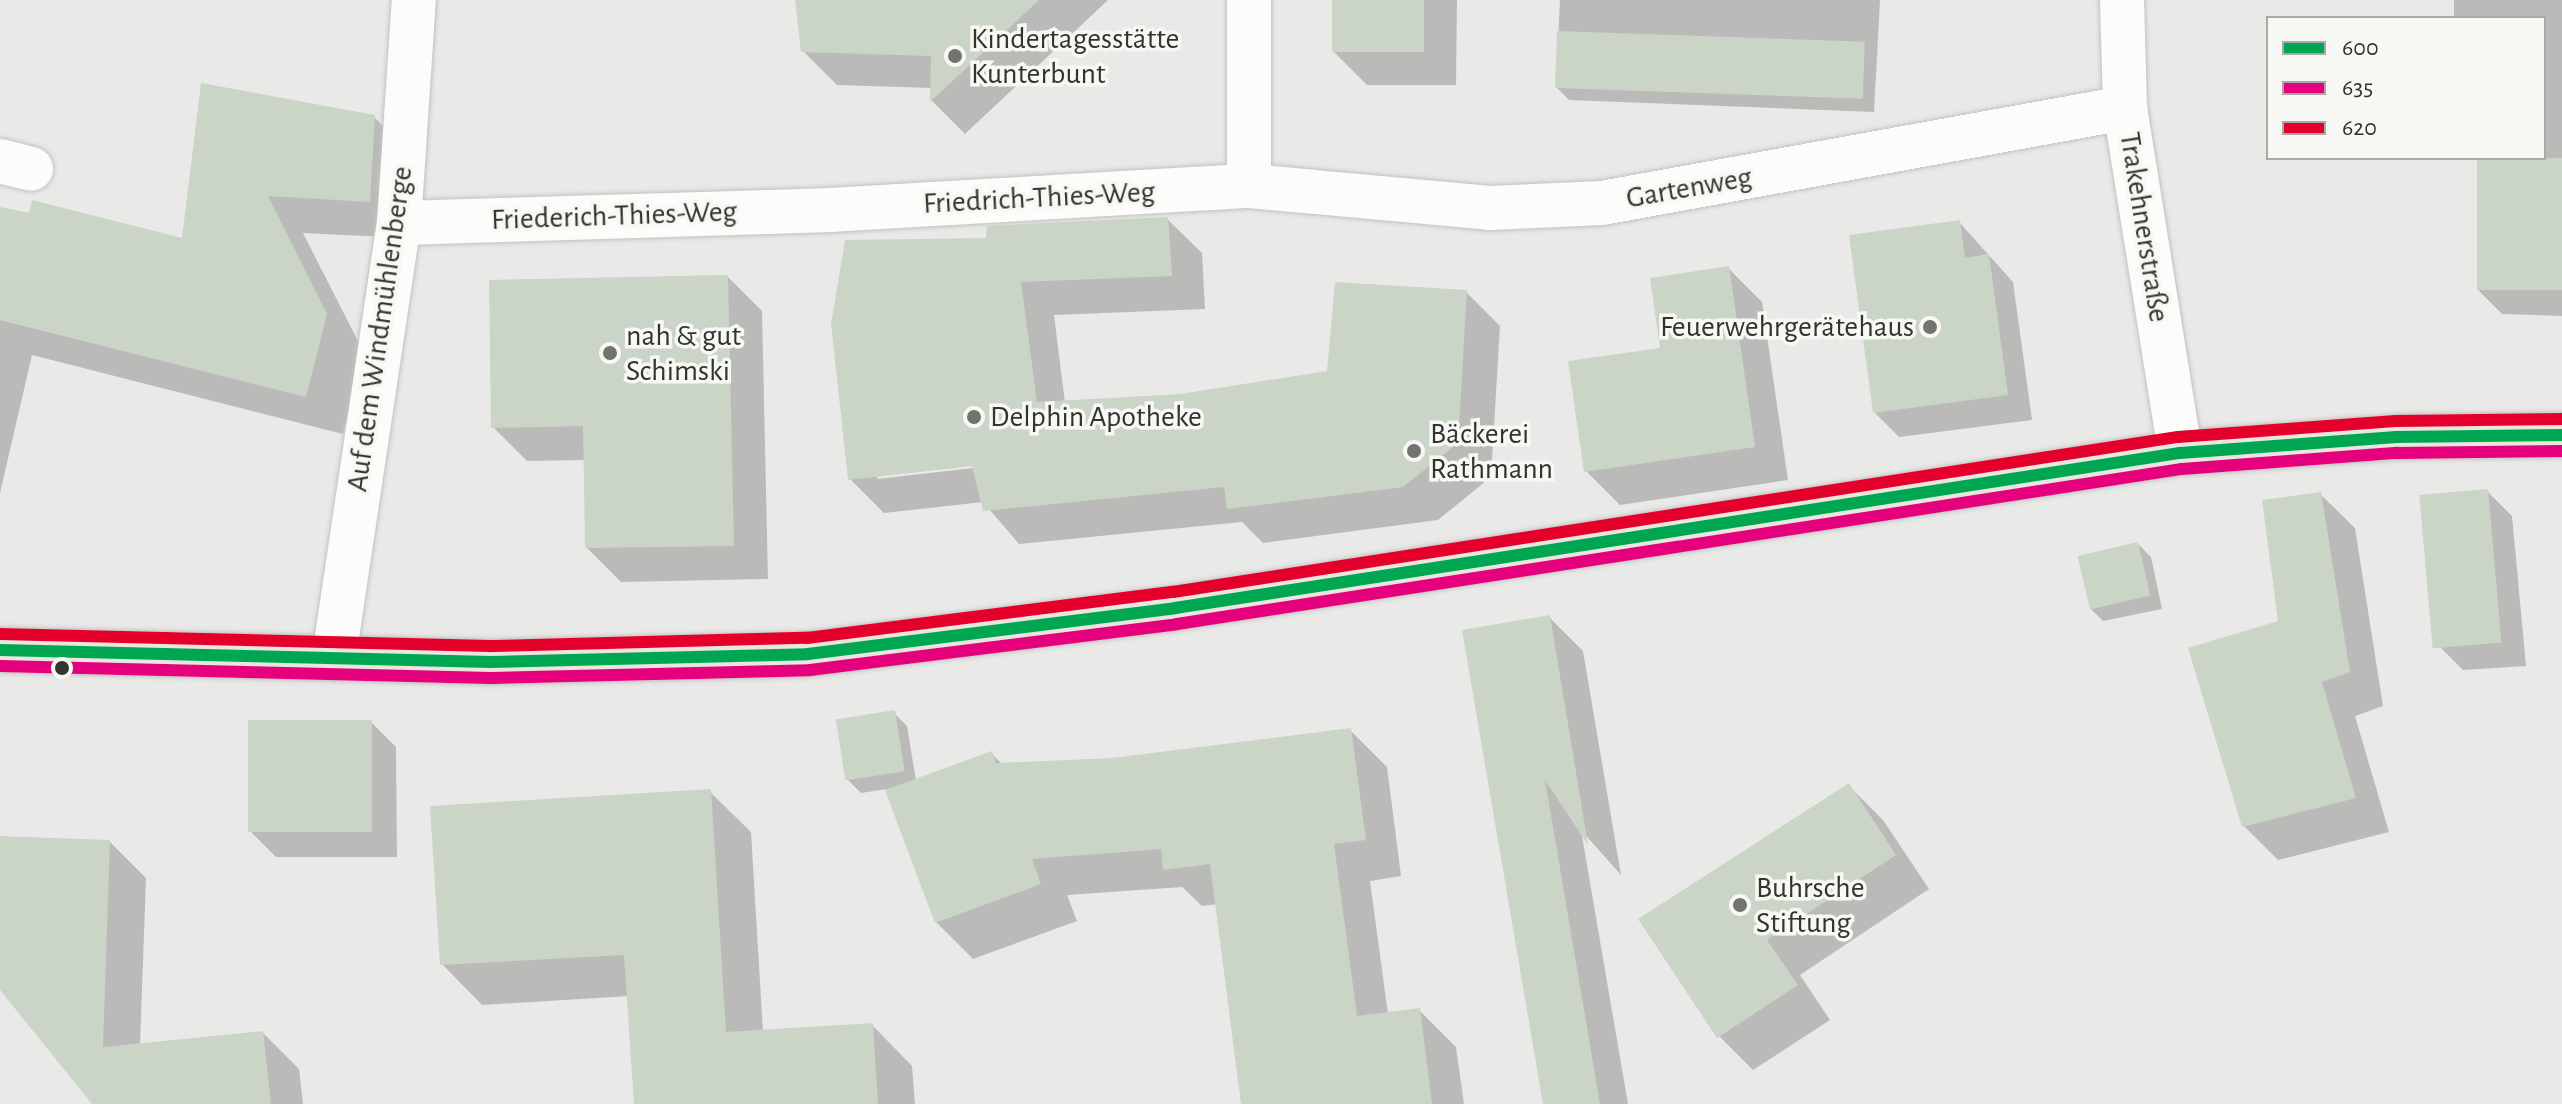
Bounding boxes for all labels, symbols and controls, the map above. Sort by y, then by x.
legend [2266,16,2546,160]
place label: Kindertagesstätte Kunterbunt [971,21,1179,92]
text: 600 [2342,36,2379,60]
marker: Kindertagesstätte Kunterbunt [946,47,964,65]
text: 635 [2342,76,2373,100]
text: 620 [2342,116,2377,140]
street label: Trakehnerstraße [2111,129,2177,325]
street label: Gartenweg [1623,159,1755,217]
street label: Auf dem Windmühlenberge [339,164,421,494]
street label: Friedrich-Thies-Weg [922,174,1156,222]
street label: Friederich-Thies-Weg [491,194,737,238]
place label: Feuerwehrgerätehaus [1660,309,1914,345]
place label: nah & gut Schimski [626,318,741,388]
marker: Feuerwehrgerätehaus [1921,318,1939,336]
marker: nah & gut Schimski [601,344,619,362]
place label: Delphin Apotheke [990,399,1202,435]
marker: Delphin Apotheke [965,408,983,426]
place label: Bäckerei Rathmann [1430,416,1553,486]
marker: Bäckerei Rathmann [1405,442,1423,460]
unlabelled marker [54,660,70,676]
place label: Buhrsche Stiftung [1756,870,1864,940]
marker: Buhrsche Stiftung [1731,896,1749,914]

